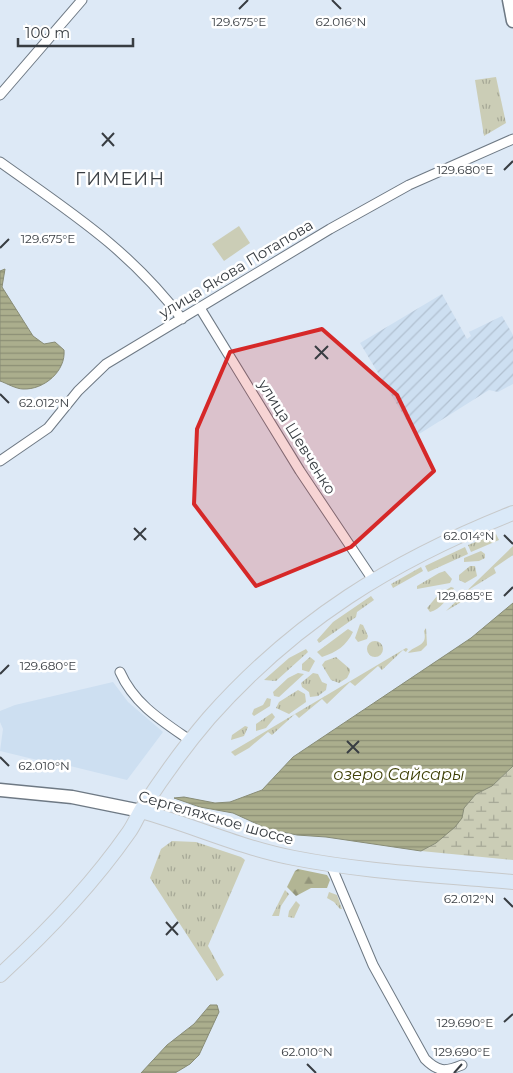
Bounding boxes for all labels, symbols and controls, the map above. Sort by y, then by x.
text: 129.675°E [212,14,266,29]
text: 62.016°N [316,14,366,29]
scale bar [18,15,132,47]
text: 100 m [25,23,70,42]
text: 129.680°E [437,162,493,177]
district label: ГИМЕИН [75,168,165,190]
street label: улица Якова Потапова [154,215,316,323]
text: 129.675°E [21,231,75,246]
street label: улица Шевченко [254,375,340,498]
text: 62.012°N [19,395,69,410]
text: 62.014°N [443,528,495,543]
text: 129.685°E [437,588,493,603]
text: 129.680°E [20,658,76,673]
text: 62.010°N [18,758,70,773]
water label: озеро Сайсары [333,765,465,784]
street label: Сергеляхское шоссе [136,786,296,849]
text: 62.012°N [444,891,494,906]
text: 129.690°E [437,1015,493,1030]
text: 62.010°N [281,1044,333,1059]
text: 129.690°E [434,1044,490,1059]

